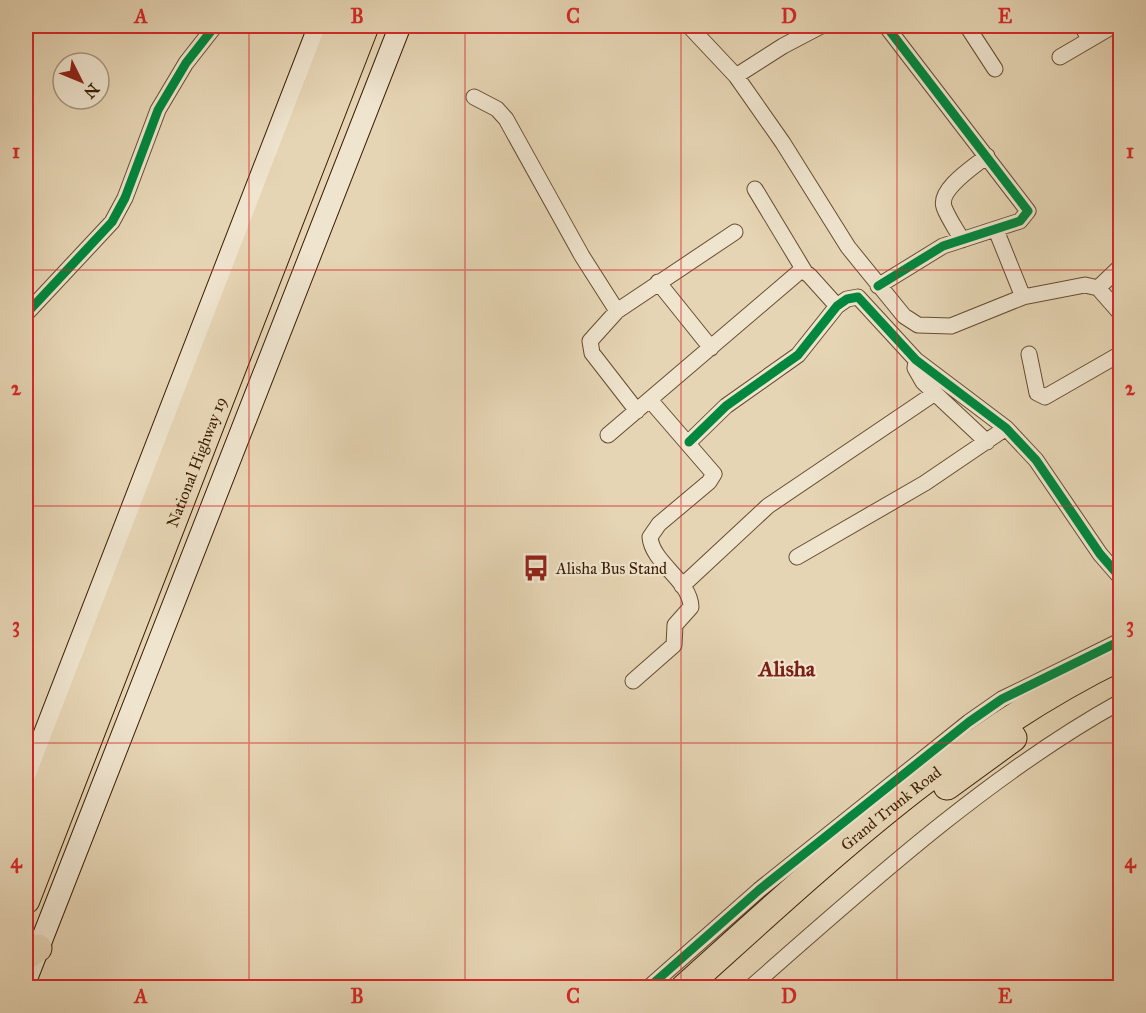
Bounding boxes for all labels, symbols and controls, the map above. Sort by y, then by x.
text: A [132,4,148,28]
text: B [350,4,364,28]
text: C [566,4,580,28]
text: D [781,4,797,28]
text: E [998,4,1013,28]
north arrow [51,51,111,111]
text: N [80,79,103,103]
text: 1 [12,139,20,163]
text: 1 [1126,139,1134,163]
text: 2 [11,376,22,400]
text: 2 [1125,376,1136,400]
street label: National Highway 19 [163,394,230,530]
bus stop icon: Alisha Bus Stand [521,553,551,583]
place label: Alisha Bus Stand [555,559,667,578]
text: 3 [12,613,20,638]
text: 3 [1126,613,1134,638]
district label: Alisha [757,655,816,682]
street label: Grand Trunk Road [837,762,945,855]
text: 4 [10,849,22,874]
text: 4 [1124,849,1136,874]
text: A [132,984,148,1008]
text: B [350,984,364,1008]
text: C [566,984,580,1008]
text: D [781,984,797,1008]
text: E [998,984,1013,1008]

